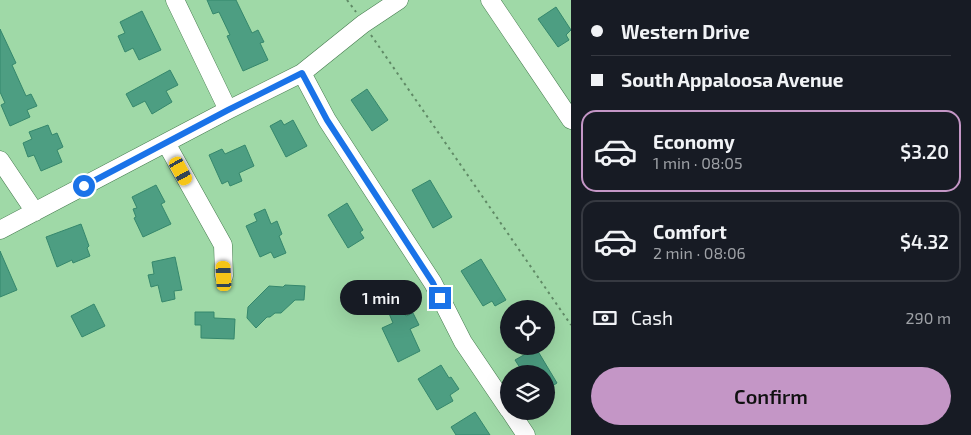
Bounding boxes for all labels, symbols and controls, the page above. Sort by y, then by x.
text: Western Drive [621,20,750,43]
text: South Appaloosa Avenue [621,68,843,91]
icon: car [593,129,638,174]
text: Economy [653,130,735,153]
text: $3.20 [900,140,949,163]
text: 1 min · 08:05 [653,153,743,172]
car [167,154,194,188]
route start [73,175,95,197]
icon: car [593,219,638,264]
text: Comfort [653,220,727,243]
text: $4.32 [900,230,949,253]
text: 2 min · 08:06 [653,243,746,262]
car [215,261,232,291]
callout: 1 min [340,280,422,316]
route end [429,287,451,309]
text: 1 min [362,288,400,307]
map controls [500,300,555,420]
button: locate [500,300,555,355]
icon: cash [591,304,619,332]
text: Cash [631,306,673,329]
text: 290 m [906,308,951,327]
button: layers [500,365,555,420]
button: Confirm [591,367,951,425]

